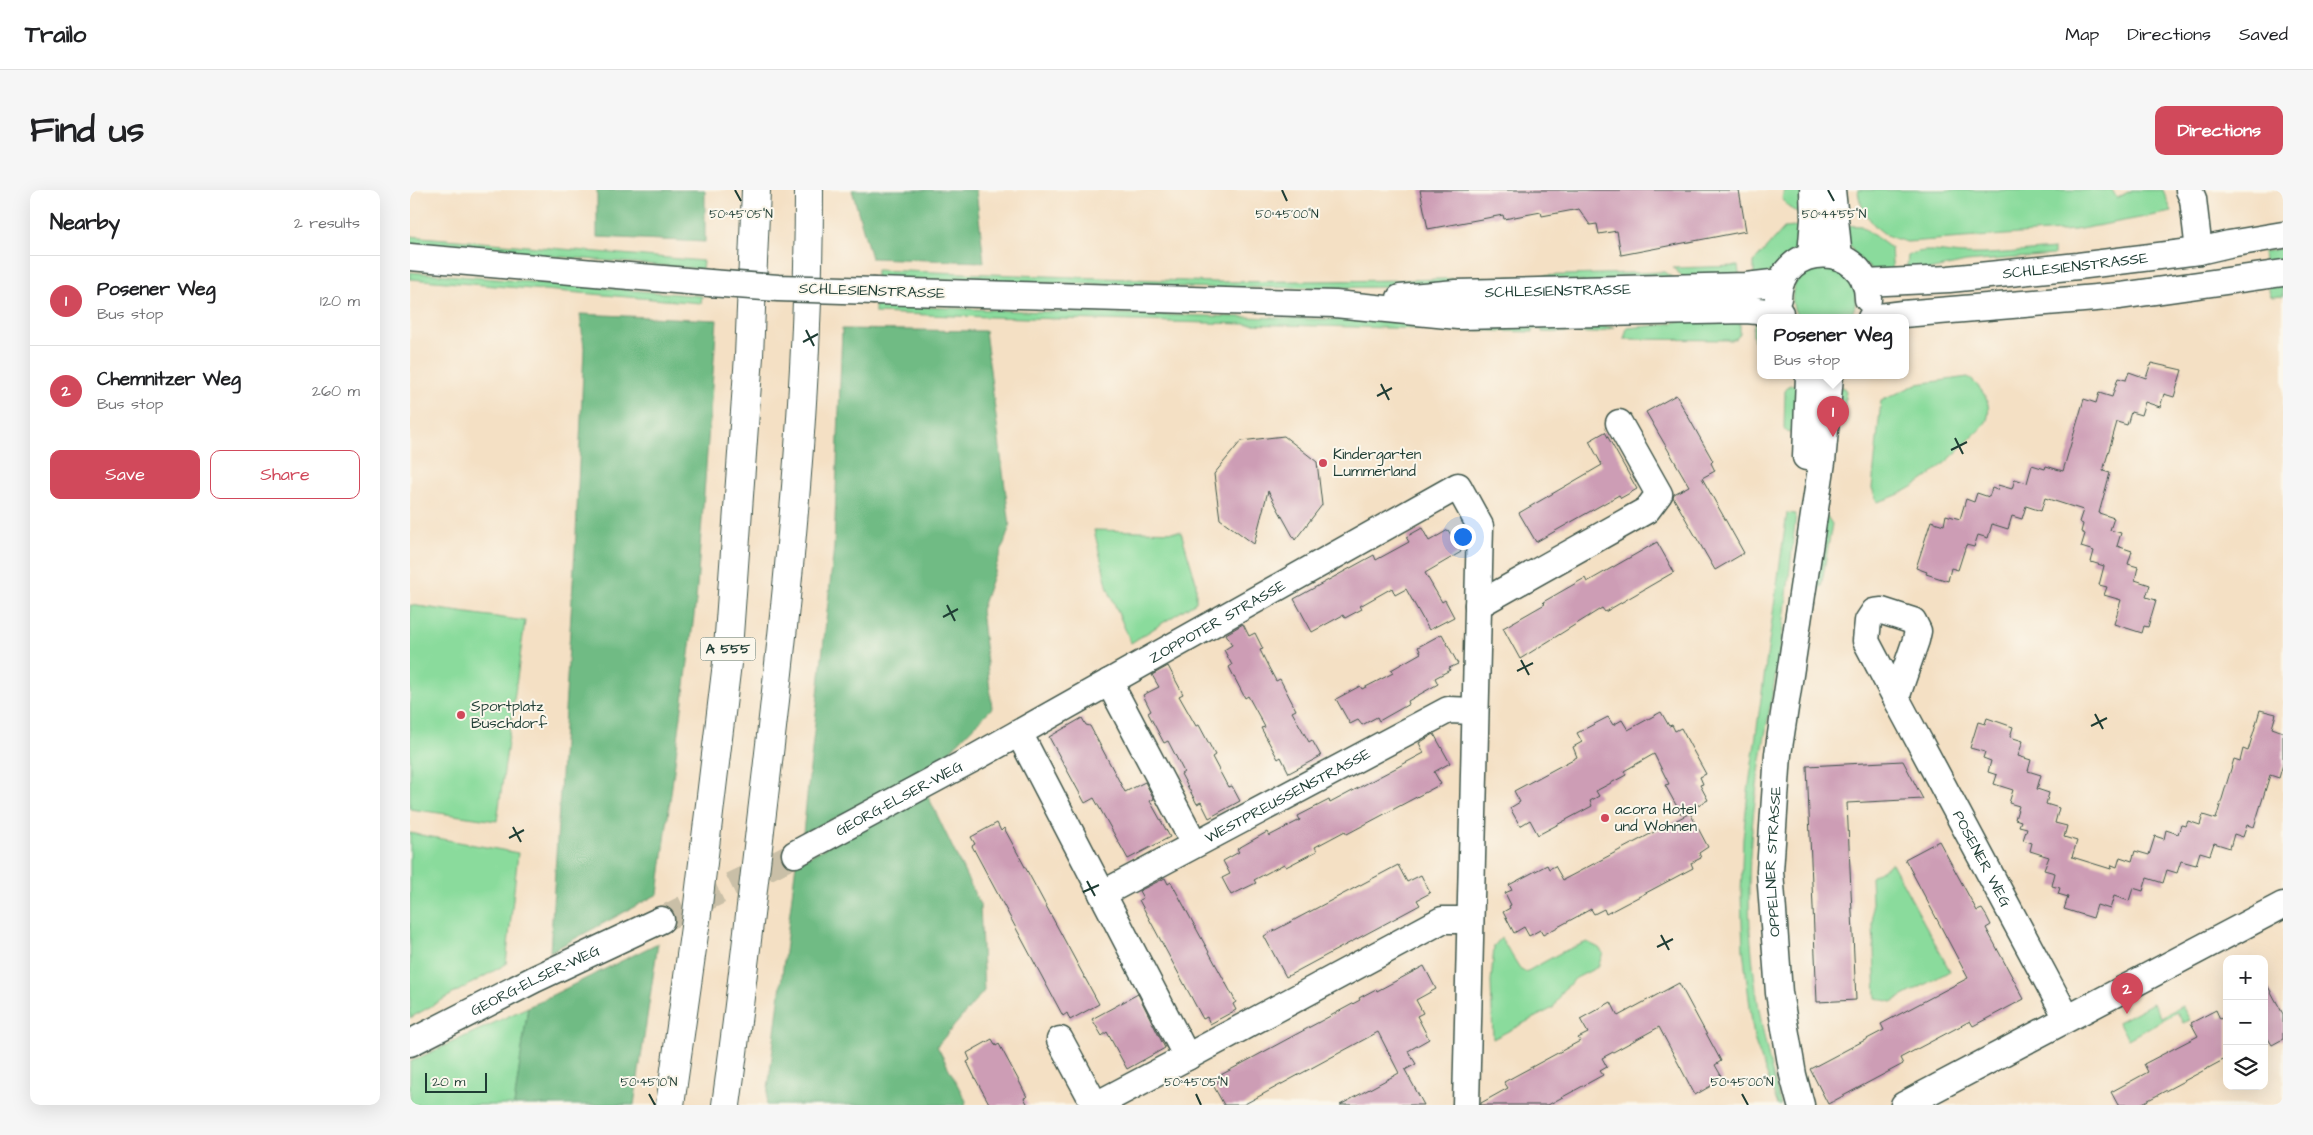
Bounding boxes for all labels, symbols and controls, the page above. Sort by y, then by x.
text: Trailo [25,18,86,52]
text: Map [2065,22,2099,47]
text: Directions [2127,22,2211,47]
text: Saved [2239,22,2288,47]
text: Find us [30,106,144,155]
button: Directions [2155,106,2283,155]
text: 50°45'05"N [709,206,773,223]
text: 50°45'00"N [1256,206,1319,223]
text: 50°44'55"N [1802,206,1867,223]
text: Nearby [50,208,120,237]
text: 2 results [294,212,360,234]
street label: SCHLESIENSTRASSE [2001,247,2149,284]
text: Posener Weg [97,276,215,303]
street label: SCHLESIENSTRASSE [799,278,946,304]
street label: SCHLESIENSTRASSE [1484,278,1631,303]
text: 1 [65,290,67,312]
text: 120 m [320,290,360,312]
text: Bus stop [97,303,163,325]
popup [1757,314,1909,379]
text: Posener Weg [1774,322,1892,349]
text: Bus stop [1774,349,1840,371]
text: Chemnitzer Weg [97,366,241,393]
text: 2 [61,380,71,402]
text: 260 m [312,380,360,402]
text: Bus stop [97,393,163,415]
pin: 1 [1817,396,1849,437]
place label: Kindergarten Lummerland [1333,444,1422,482]
button: Save [50,450,200,499]
button: Share [210,450,360,499]
marker: Kindergarten Lummerland [1317,457,1329,469]
your location [1450,524,1476,550]
street label: ZOPPOTER STRASSE [1145,575,1289,668]
road number: A 555 [700,638,756,660]
place label: Sportplatz Buschdorf [471,696,547,734]
marker: Sportplatz Buschdorf [455,709,467,721]
street label: WESTPREUSSENSTRASSE [1201,743,1374,848]
street label: GEORG-ELSER-WEG [832,755,967,841]
street label: OPPELNER STRASSE [1759,785,1786,938]
place label: acora Hotel und Wohnen [1615,799,1697,837]
street label: POSENER WEG [1948,807,2017,911]
marker: acora Hotel und Wohnen [1599,812,1611,824]
street label: GEORG-ELSER-WEG [467,939,604,1021]
map controls [2223,955,2268,1090]
button: + [2223,955,2268,1000]
pin: 2 [2111,973,2143,1014]
button: − [2223,1000,2268,1045]
button: layers [2223,1045,2268,1090]
scale bar [425,1070,488,1093]
text: 20 m [432,1072,465,1092]
text: 50°45'10"N [621,1074,678,1091]
text: 50°45'05"N [1164,1074,1228,1091]
text: 50°45'00"N [1711,1074,1774,1091]

